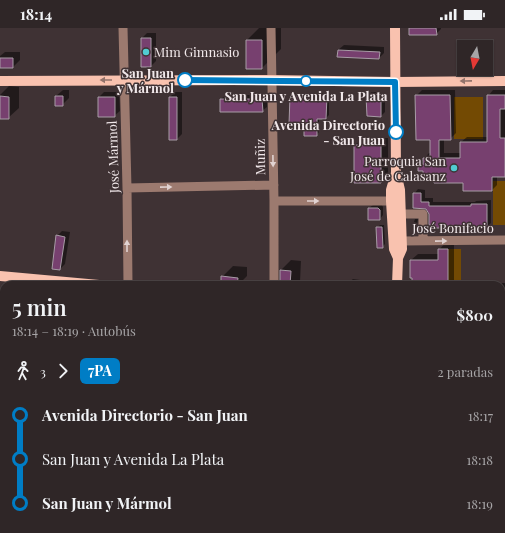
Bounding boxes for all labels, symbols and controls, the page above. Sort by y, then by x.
text: 18:14 [20,4,52,24]
north arrow [457,40,493,76]
map controls [457,40,493,76]
place label: Mim Gimnasio [154,43,239,60]
marker: Mim Gimnasio [141,47,151,57]
place label: San Juan y Mármol [116,64,174,96]
marker: San Juan y Mármol [177,72,193,88]
marker: San Juan y Avenida La Plata [300,75,312,87]
one-way arrow [99,77,112,83]
one-way arrow [459,78,472,84]
place label: San Juan y Avenida La Plata [224,87,388,104]
place label: Avenida Directorio - San Juan [270,116,385,148]
street label: José Mármol [103,120,122,195]
marker: Avenida Directorio - San Juan [388,124,404,140]
street label: Muñiz [251,139,268,175]
place label: Parroquia San José de Calasanz [349,152,446,184]
one-way arrow [270,155,276,168]
marker: Parroquia San José de Calasanz [449,163,459,173]
one-way arrow [160,184,173,190]
one-way arrow [307,198,320,204]
street label: José Bonifacio [411,219,494,236]
one-way arrow [435,238,448,244]
one-way arrow [124,240,131,252]
text: 5 min [12,292,67,322]
text: $800 [457,305,493,325]
text: 18:14 – 18:19 · Autobús [12,322,136,339]
icon: walk [12,360,34,382]
icon: forward [52,360,74,382]
text: 7PA [88,361,112,380]
text: 3 [40,363,46,380]
text: 2 paradas [437,363,493,380]
text: Avenida Directorio - San Juan [42,405,248,425]
text: 18:17 [468,407,493,424]
text: San Juan y Avenida La Plata [42,449,224,469]
text: 18:18 [466,451,493,468]
text: San Juan y Mármol [42,493,172,513]
text: 18:19 [467,495,493,512]

